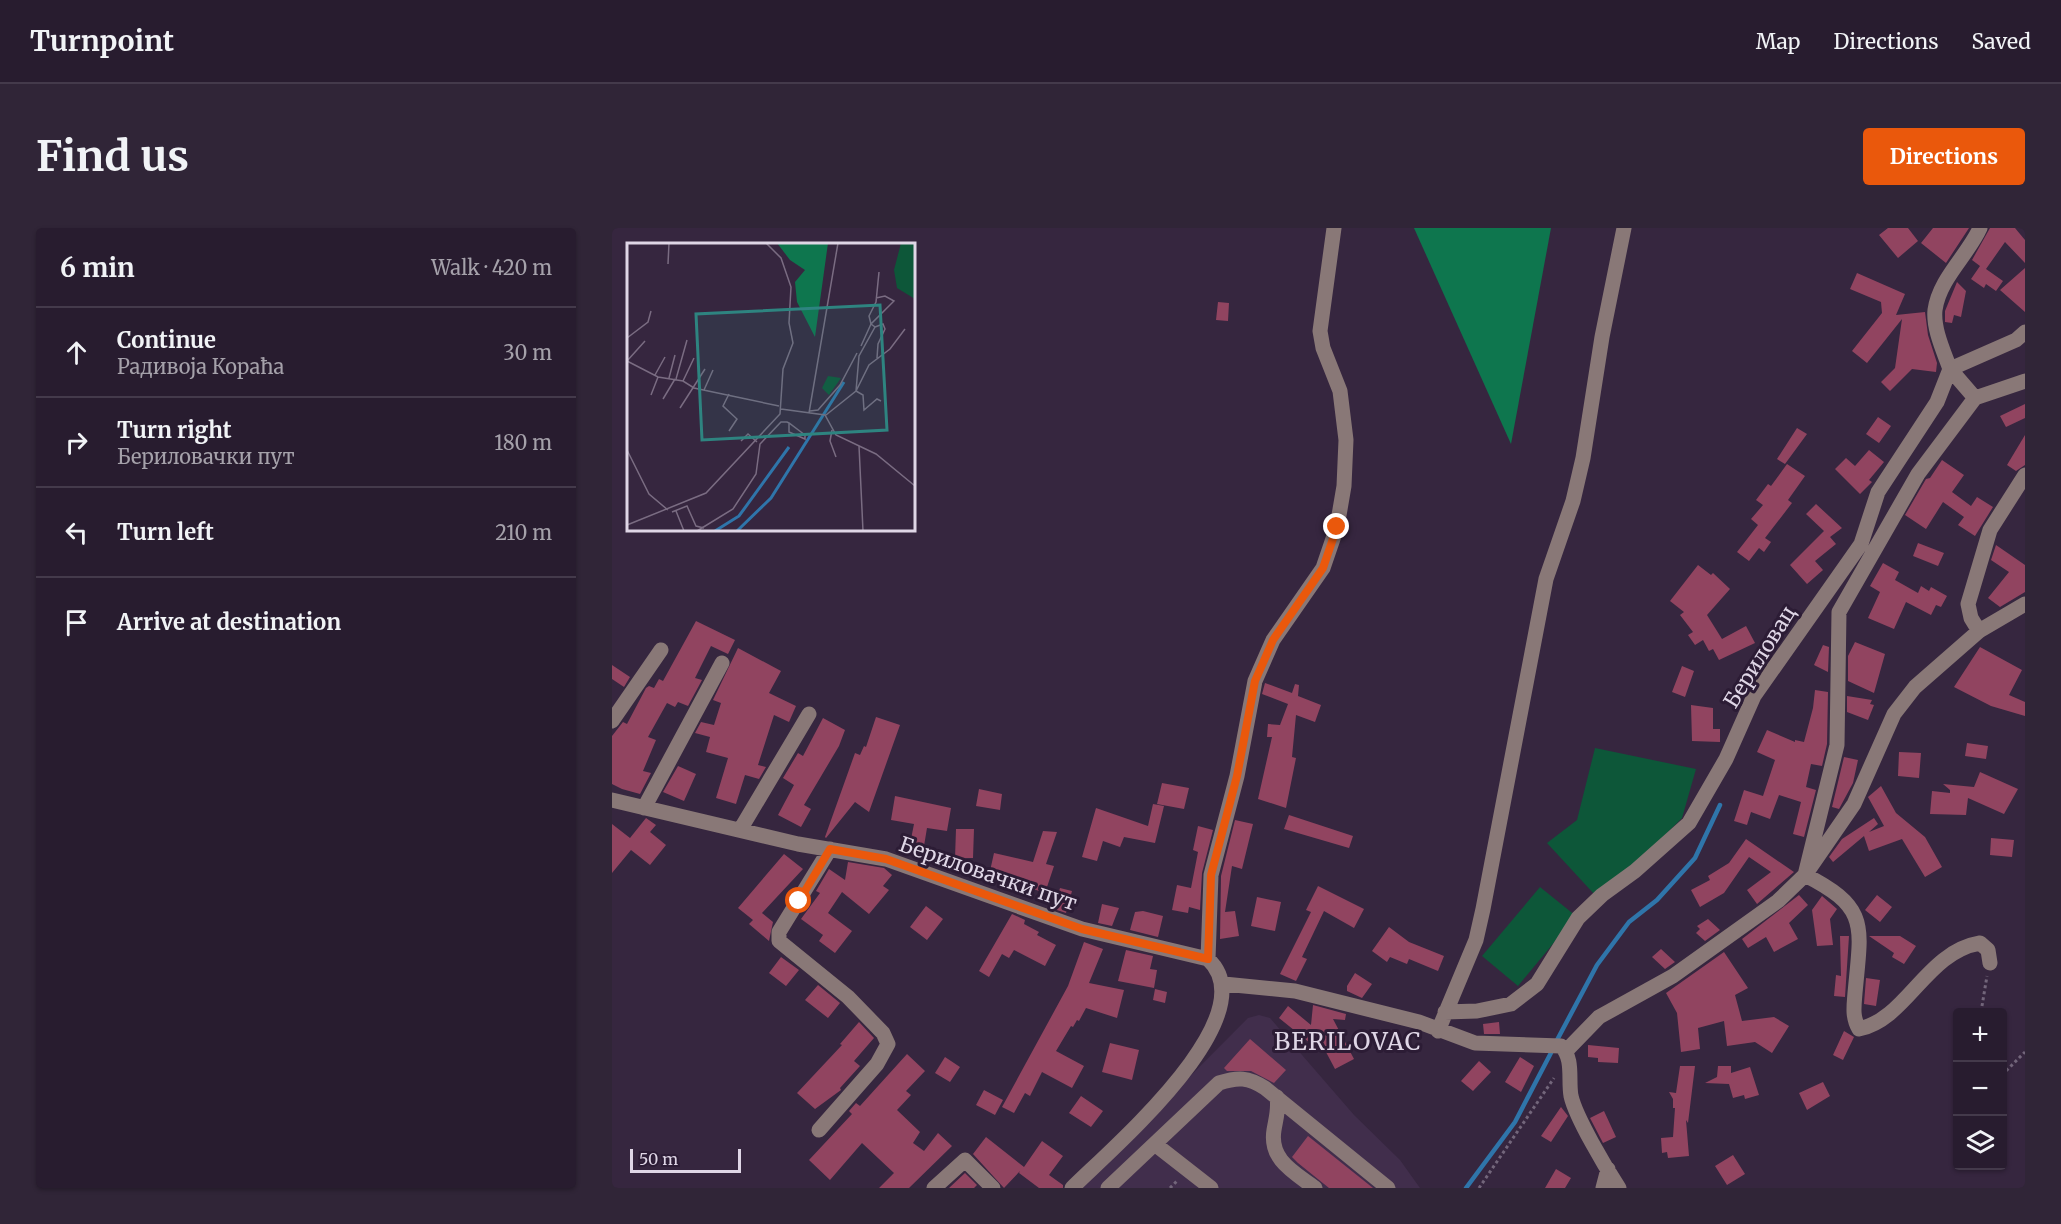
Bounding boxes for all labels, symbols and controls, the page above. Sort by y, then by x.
text: Turnpoint [30,23,174,59]
text: Map [1756,28,1800,55]
text: Directions [1833,28,1938,55]
text: Saved [1971,28,2031,55]
button: Directions [1863,128,2025,185]
text: Find us [36,130,189,182]
inset map [627,243,915,531]
text: 6 min [60,251,135,284]
text: Walk · 420 m [431,255,552,280]
text: Continue [117,326,216,354]
icon: ahead [60,336,93,369]
text: 30 m [503,340,552,365]
text: Радивоја Кораћа [117,354,284,379]
text: Turn right [117,416,231,444]
icon: right [60,426,93,459]
text: 180 m [494,430,552,455]
text: Бериловачки пут [117,444,295,469]
route end [1323,513,1349,539]
icon: left [60,516,93,549]
text: Turn left [117,518,214,546]
text: 210 m [495,520,552,545]
street label: Бериловац [1717,600,1802,713]
icon: arrive [60,606,93,639]
text: Arrive at destination [117,608,341,636]
street label: Бериловачки пут [896,830,1081,917]
route start [785,887,811,913]
map controls [1953,1008,2007,1170]
button: + [1953,1008,2007,1062]
district label: BERILOVAC [1274,1026,1422,1057]
button: − [1953,1062,2007,1116]
button: layers [1953,1116,2007,1170]
scale bar [630,1146,741,1174]
text: 50 m [639,1149,678,1169]

